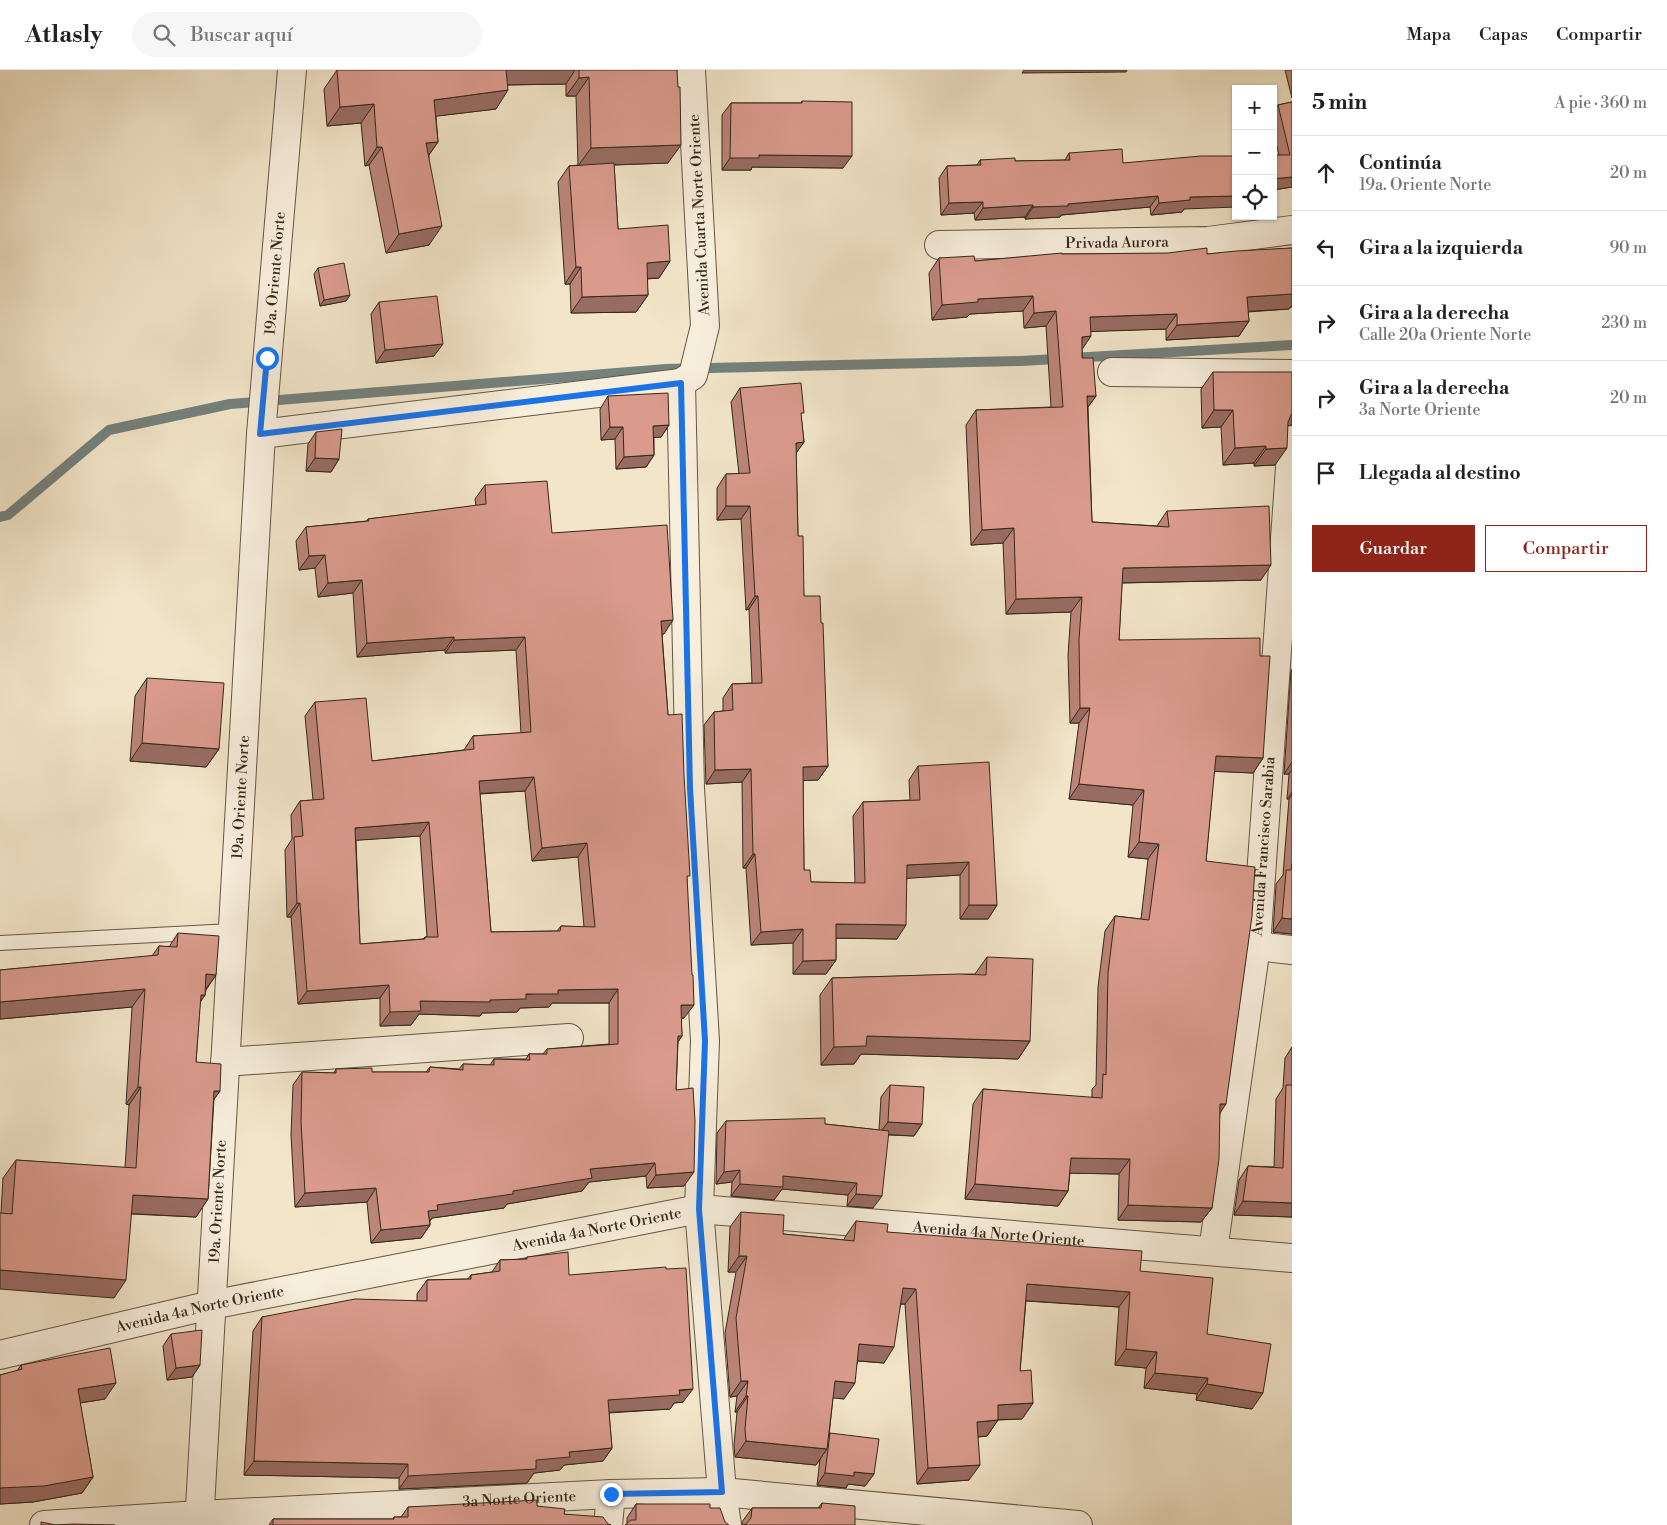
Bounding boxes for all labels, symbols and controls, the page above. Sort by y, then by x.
search box [132,12,482,57]
text: Atlasly [25,20,102,50]
icon: search [150,21,178,49]
text: Buscar aquí [190,23,293,47]
text: Mapa [1407,23,1451,46]
text: Capas [1479,23,1528,46]
text: Compartir [1556,23,1642,46]
map controls [1232,85,1277,220]
button: + [1232,85,1277,130]
text: 5 min [1312,90,1367,116]
text: A pie · 360 m [1554,93,1647,113]
street label: Avenida Cuarta Norte Oriente [685,114,714,317]
button: − [1232,130,1277,175]
text: Continúa [1359,151,1442,175]
icon: ahead [1312,159,1340,187]
text: 20 m [1610,163,1647,183]
button: locate [1232,175,1277,220]
text: 19a. Oriente Norte [1359,175,1491,195]
street label: 19a. Oriente Norte [260,211,290,336]
street label: Privada Aurora [1065,233,1169,253]
icon: left [1312,234,1340,262]
text: Gira a la izquierda [1359,236,1523,260]
text: 90 m [1609,238,1647,258]
text: Gira a la derecha [1359,301,1509,325]
icon: right [1312,309,1340,337]
text: 230 m [1601,313,1647,333]
text: Calle 20a Oriente Norte [1359,325,1531,345]
route start [256,347,279,370]
text: Gira a la derecha [1359,376,1509,400]
icon: right [1312,384,1340,412]
text: 20 m [1610,388,1647,408]
text: 3a Norte Oriente [1359,400,1480,420]
icon: arrive [1312,459,1340,487]
text: Llegada al destino [1359,461,1521,485]
button: Guardar [1312,525,1475,572]
button: Compartir [1485,525,1647,572]
street label: 19a. Oriente Norte [228,735,254,860]
street label: Avenida Francisco Sarabia [1248,756,1279,938]
street label: 19a. Oriente Norte [205,1139,231,1264]
street label: Avenida 4a Norte Oriente [510,1204,683,1256]
street label: Avenida 4a Norte Oriente [911,1218,1085,1251]
street label: Avenida 4a Norte Oriente [113,1282,286,1338]
route end [600,1483,623,1506]
street label: 3a Norte Oriente [462,1487,577,1512]

